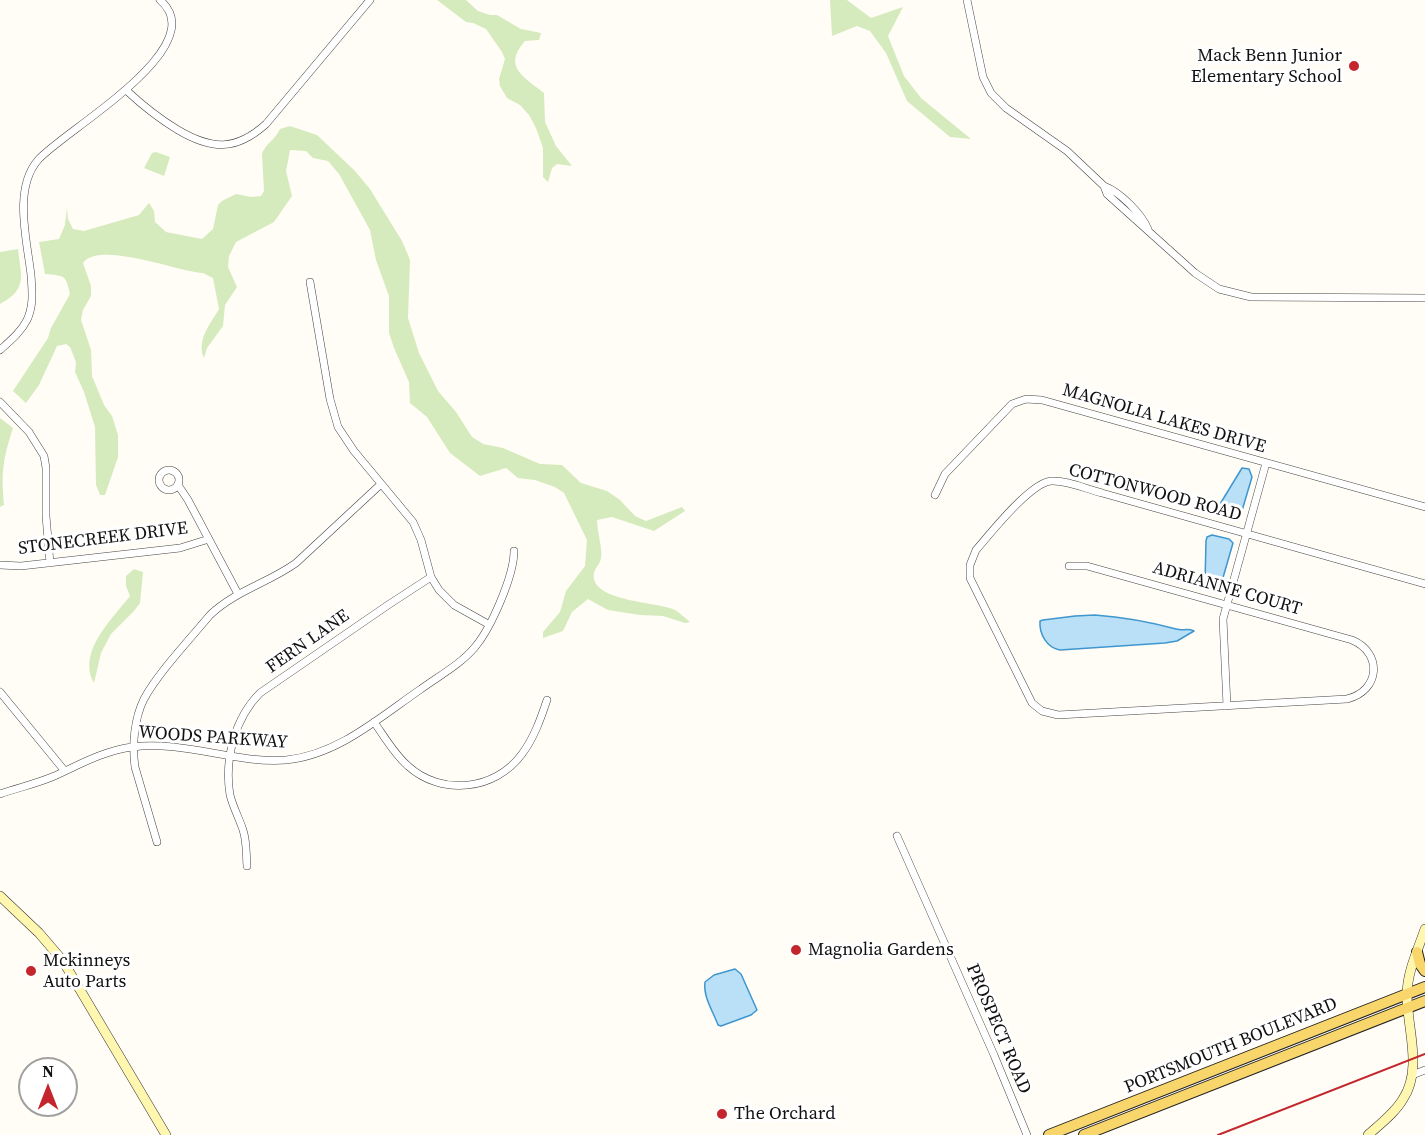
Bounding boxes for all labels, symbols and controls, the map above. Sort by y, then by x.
place label: Mack Benn Junior Elementary School [1191,45,1342,88]
marker: Mack Benn Junior Elementary School [1347,59,1361,73]
street label: MAGNOLIA LAKES DRIVE [1060,380,1268,458]
street label: COTTONWOOD ROAD [1066,460,1244,526]
street label: STONECREEK DRIVE [17,518,189,560]
street label: ADRIANNE COURT [1150,557,1304,621]
street label: FERN LANE [262,605,354,679]
street label: WOODS PARKWAY [138,722,288,754]
place label: Magnolia Gardens [808,939,954,961]
marker: Magnolia Gardens [789,943,803,957]
place label: Mckinneys Auto Parts [43,950,130,992]
street label: PROSPECT ROAD [961,961,1035,1097]
marker: Mckinneys Auto Parts [24,964,38,978]
street label: PORTSMOUTH BOULEVARD [1121,993,1341,1099]
north arrow [18,1057,78,1117]
text: N [42,1060,54,1082]
place label: The Orchard [734,1103,835,1125]
marker: The Orchard [715,1107,729,1121]

